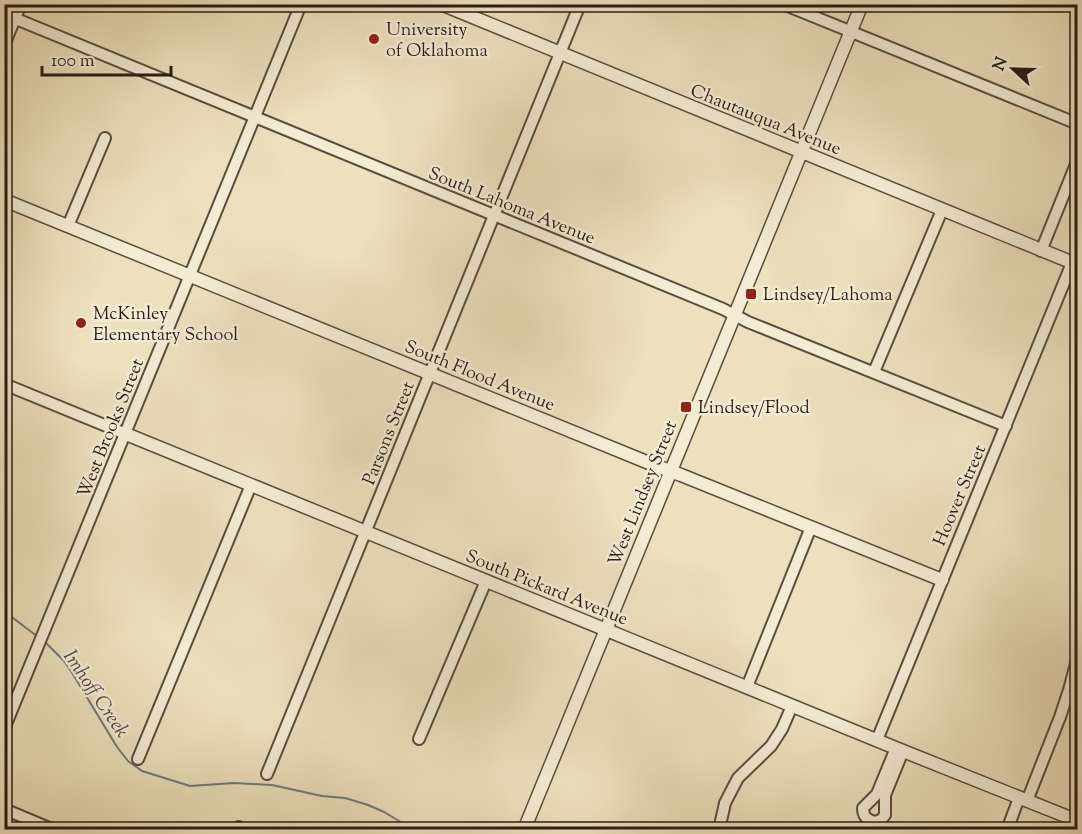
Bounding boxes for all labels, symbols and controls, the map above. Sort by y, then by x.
place label: University of Oklahoma [386,18,488,65]
marker: University of Oklahoma [367,32,381,46]
scale bar [42,39,171,77]
north arrow [983,39,1043,99]
text: 100 m [51,49,95,75]
text: N [988,54,1015,75]
street label: Chautauqua Avenue [686,79,845,163]
street label: South Lahoma Avenue [424,161,599,252]
place label: Lindsey/Lahoma [763,283,893,309]
marker: Lindsey/Lahoma [744,287,758,301]
place label: McKinley Elementary School [93,302,238,349]
marker: McKinley Elementary School [74,316,88,330]
street label: South Flood Avenue [400,335,558,419]
street label: West Brooks Street [72,355,152,502]
street label: Parsons Street [357,378,422,489]
place label: Lindsey/Flood [698,396,810,422]
marker: Lindsey/Flood [679,400,693,414]
street label: West Lindsey Street [603,417,685,570]
street label: Hoover Street [928,441,994,550]
street label: South Pickard Avenue [461,544,631,633]
water label: Imhoff Creek [55,644,135,744]

